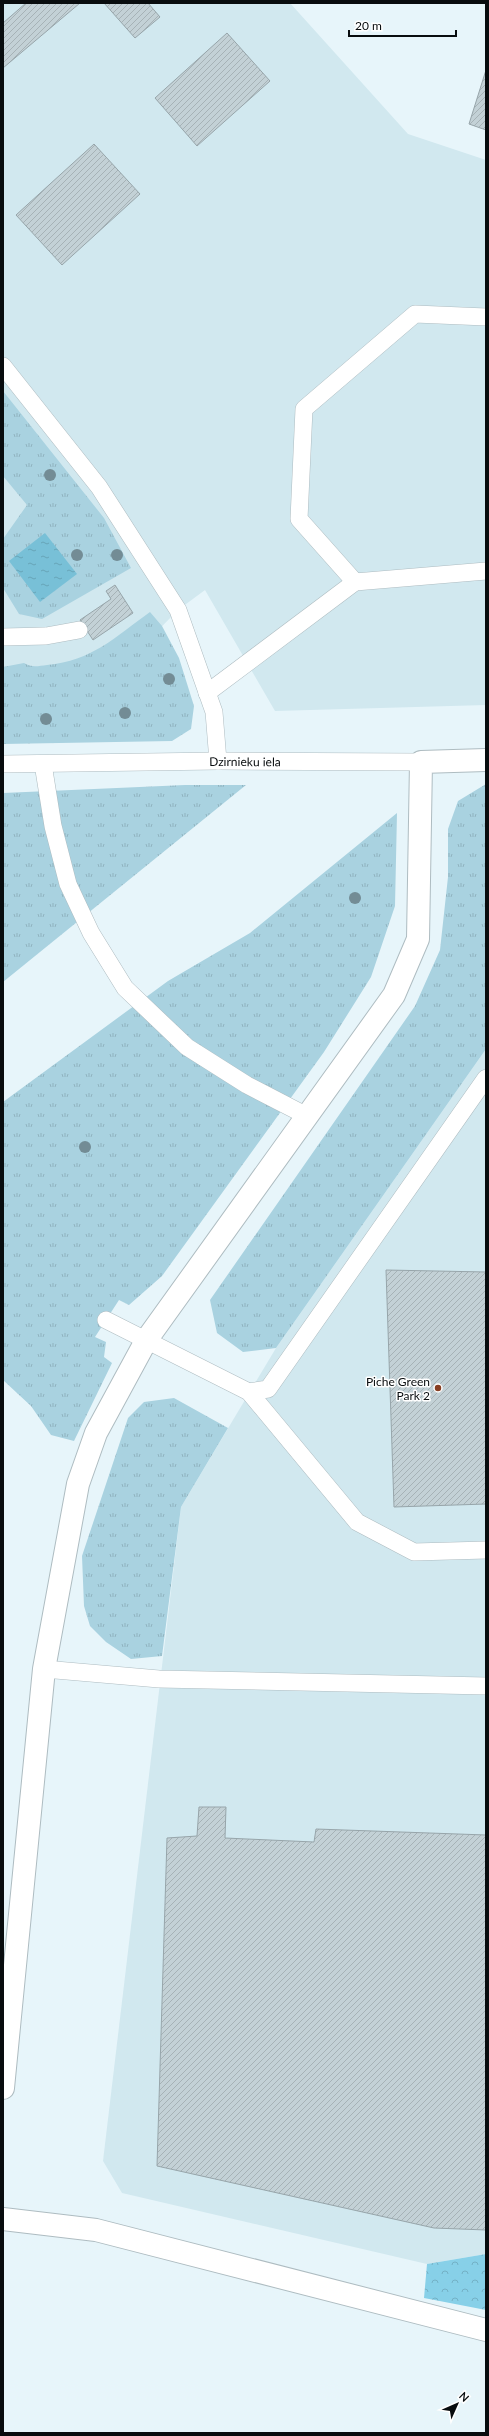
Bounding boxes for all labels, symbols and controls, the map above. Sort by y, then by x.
scale bar [349,12,456,38]
text: 20 m [355,18,382,33]
street label: Dzirnieku iela [209,753,281,769]
place label: Piche Green Park 2 [366,1374,430,1403]
marker: Piche Green Park 2 [433,1383,443,1393]
north arrow [437,2384,477,2424]
text: N [457,2389,472,2404]

